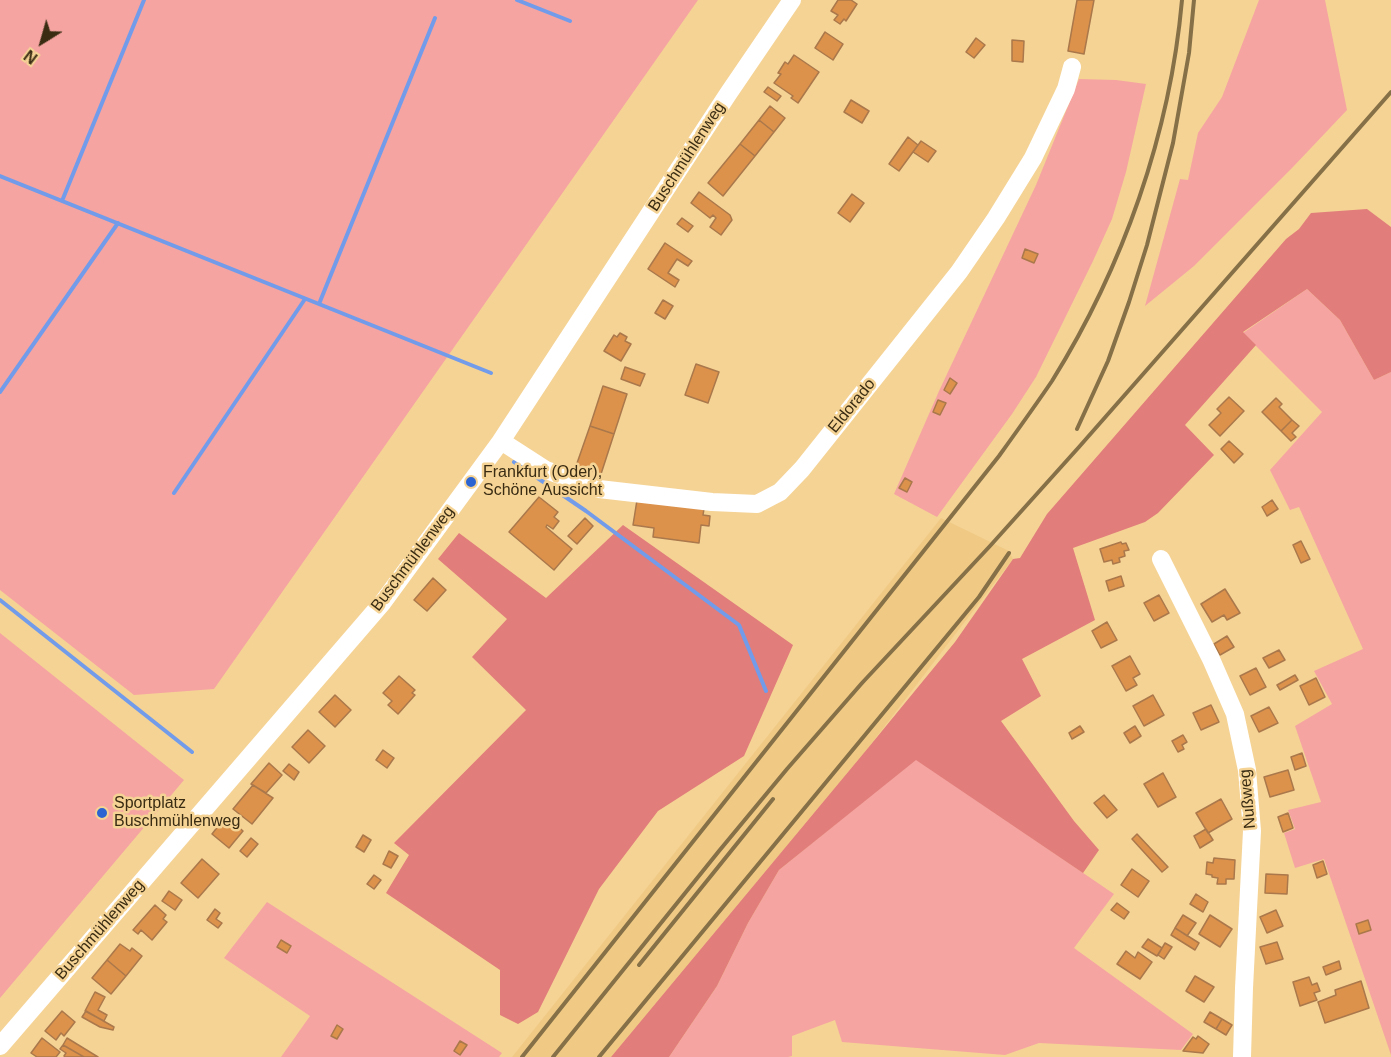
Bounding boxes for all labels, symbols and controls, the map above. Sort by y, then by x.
north arrow [12,12,72,72]
text: N [21,47,41,67]
street label: Buschmühlenweg [645,99,729,215]
street label: Eldorado [824,375,880,437]
place label: Frankfurt (Oder), Schöne Aussicht [483,463,602,501]
marker: Frankfurt (Oder), Schöne Aussicht [464,475,478,489]
street label: Buschmühlenweg [367,503,459,615]
street label: Nußweg [1236,768,1260,830]
place label: Sportplatz Buschmühlenweg [114,794,240,832]
marker: Sportplatz Buschmühlenweg [95,806,109,820]
street label: Buschmühlenweg [51,876,149,984]

